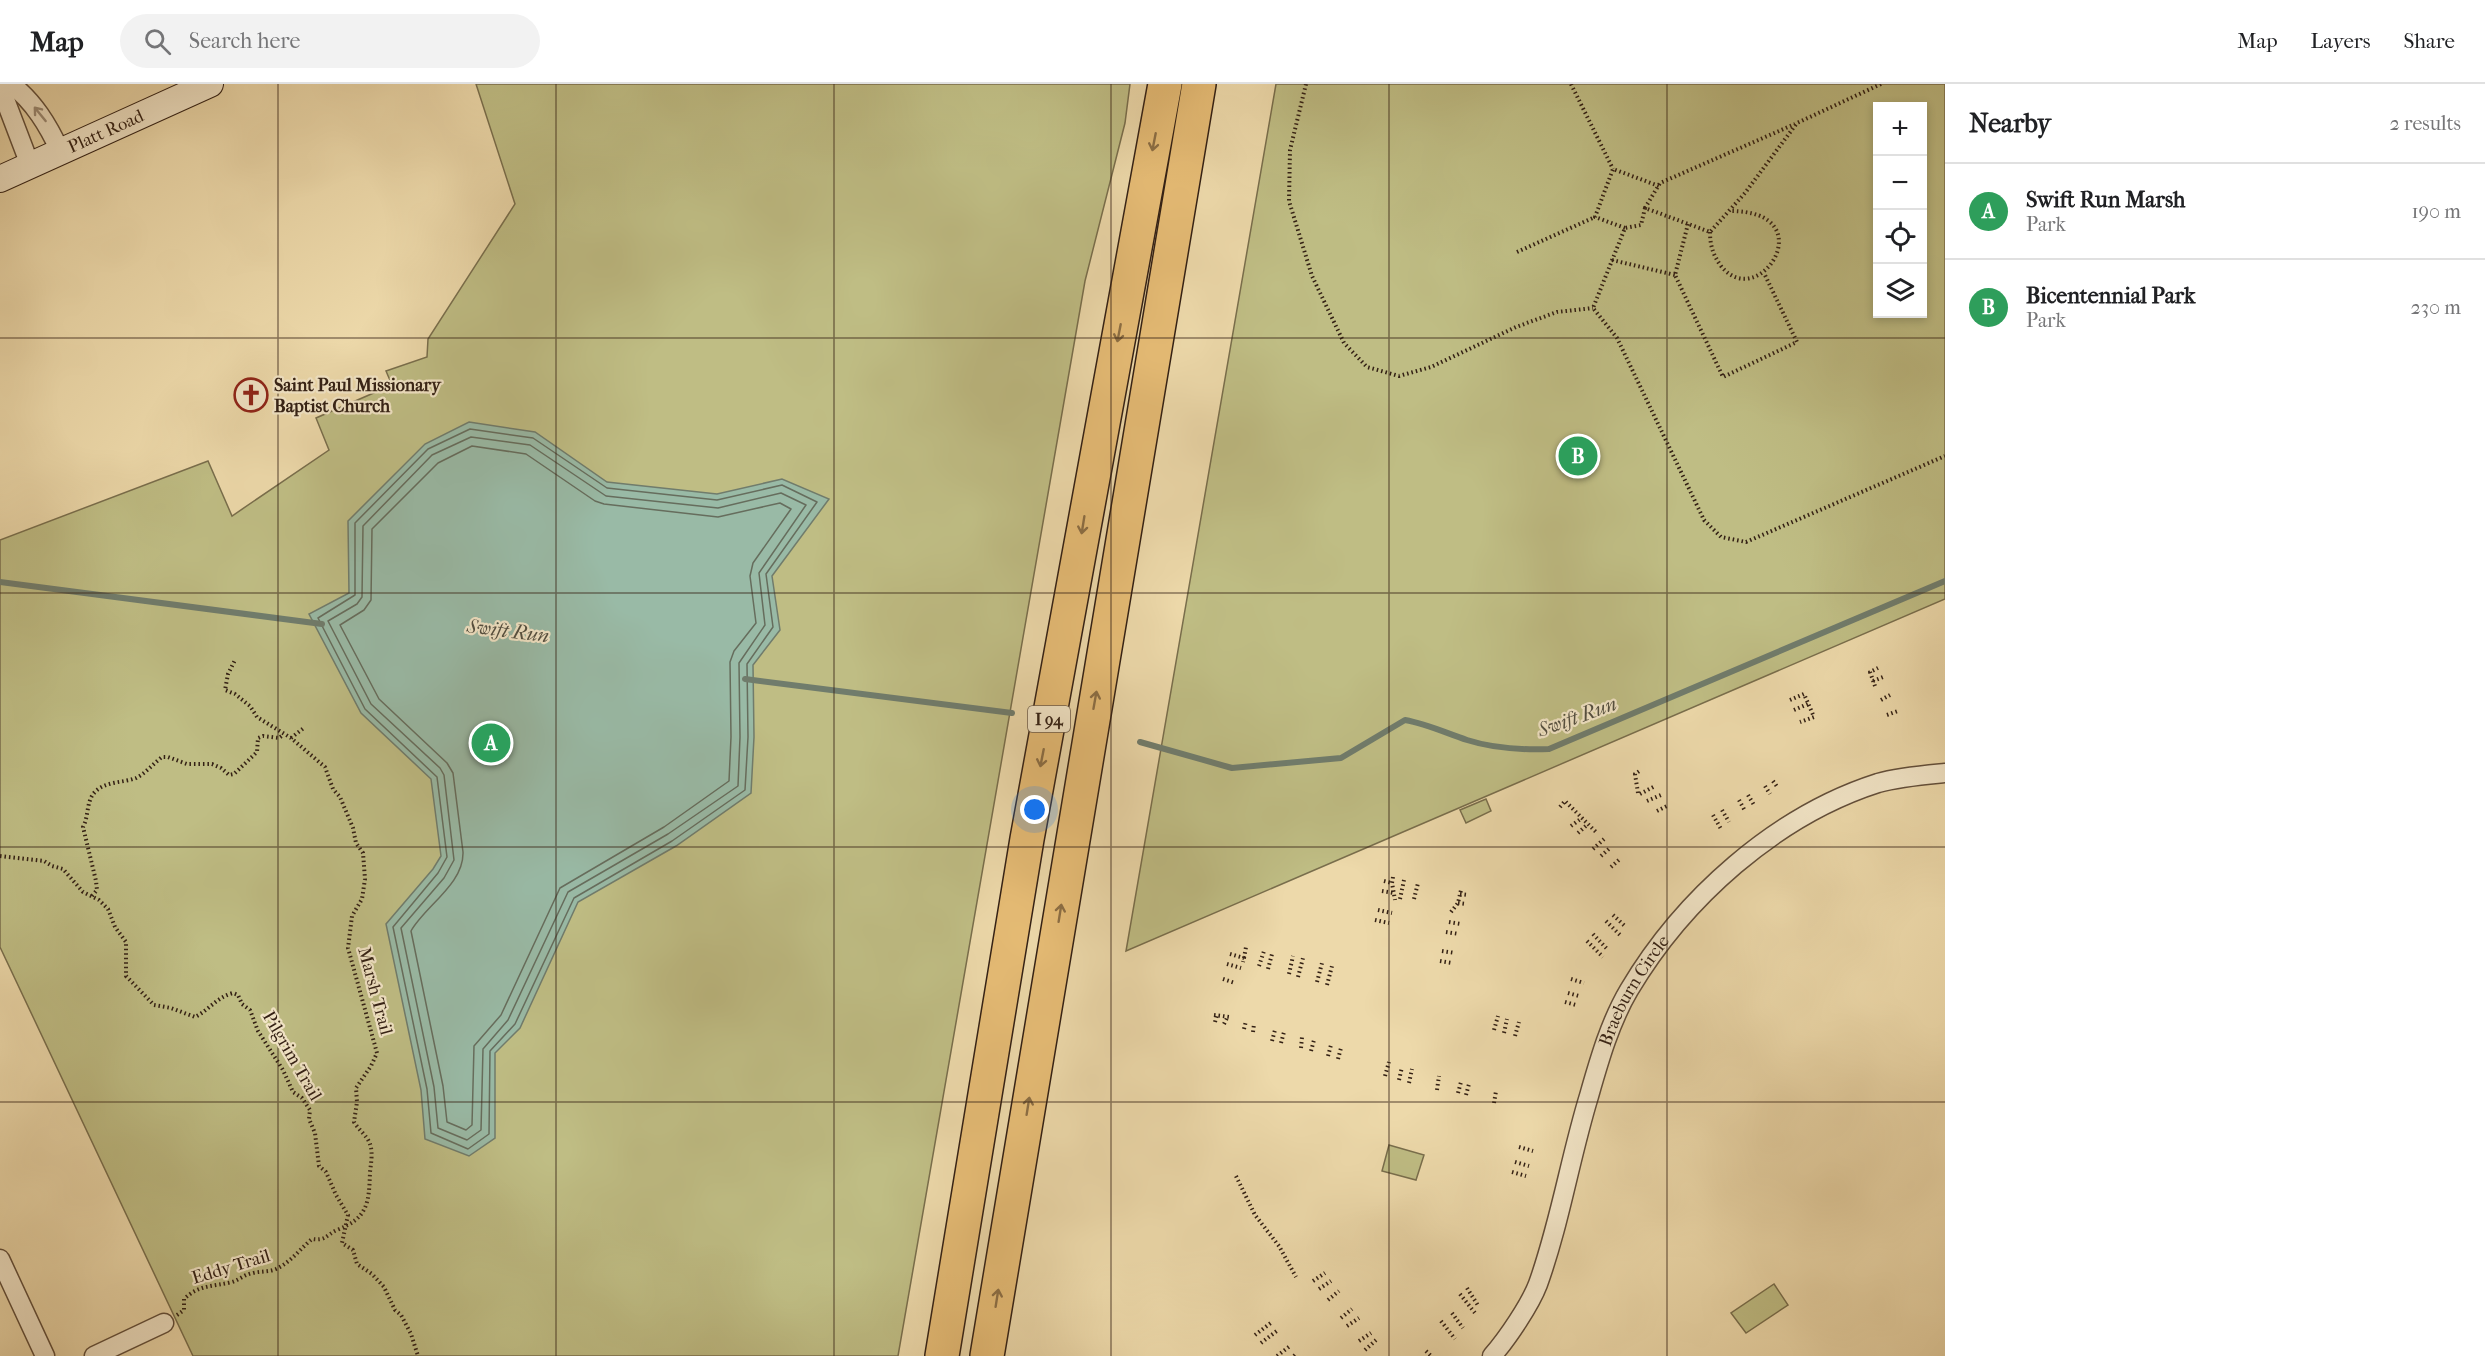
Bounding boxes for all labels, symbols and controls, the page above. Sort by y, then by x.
search box [120,14,540,68]
text: Map [30,25,84,58]
icon: search [141,25,174,58]
text: Search here [189,28,300,54]
text: Map [2237,29,2278,53]
text: Layers [2311,29,2370,53]
text: Share [2403,29,2455,53]
map controls [1873,102,1927,318]
button: + [1873,102,1927,156]
street label: Platt Road [64,105,147,157]
one-way arrow [34,107,47,123]
text: Nearby [1969,108,2051,139]
text: 2 results [2390,112,2461,135]
one-way arrow [1148,131,1159,151]
button: − [1873,156,1927,210]
text: Swift Run Marsh [2026,187,2185,213]
text: A [1982,200,1995,223]
text: 190 m [2411,200,2461,223]
button: locate [1873,210,1927,264]
text: Park [2026,213,2066,236]
button: layers [1873,264,1927,318]
text: Bicentennial Park [2026,283,2195,309]
text: B [1982,296,1995,319]
text: 230 m [2411,296,2461,319]
text: Park [2026,309,2066,332]
one-way arrow [1113,323,1124,343]
place label: Saint Paul Missionary Baptist Church [274,375,442,417]
church icon: Saint Paul Missionary Baptist Church [233,377,269,413]
pin: B [1558,434,1598,478]
one-way arrow [1078,515,1089,534]
water label: Swift Run [465,614,550,647]
one-way arrow [1089,691,1100,711]
water label: Swift Run [1533,692,1620,742]
road number: I 94 [1028,706,1070,732]
pin: A [472,720,510,766]
one-way arrow [1036,748,1047,768]
your location [1020,795,1049,824]
one-way arrow [1054,904,1065,924]
street label: Braeburn Circle [1595,931,1674,1049]
street label: Marsh Trail [353,945,397,1037]
street label: Pilgrim Trail [258,1008,326,1104]
one-way arrow [1023,1096,1034,1116]
street label: Eddy Trail [189,1245,273,1289]
one-way arrow [991,1289,1002,1309]

